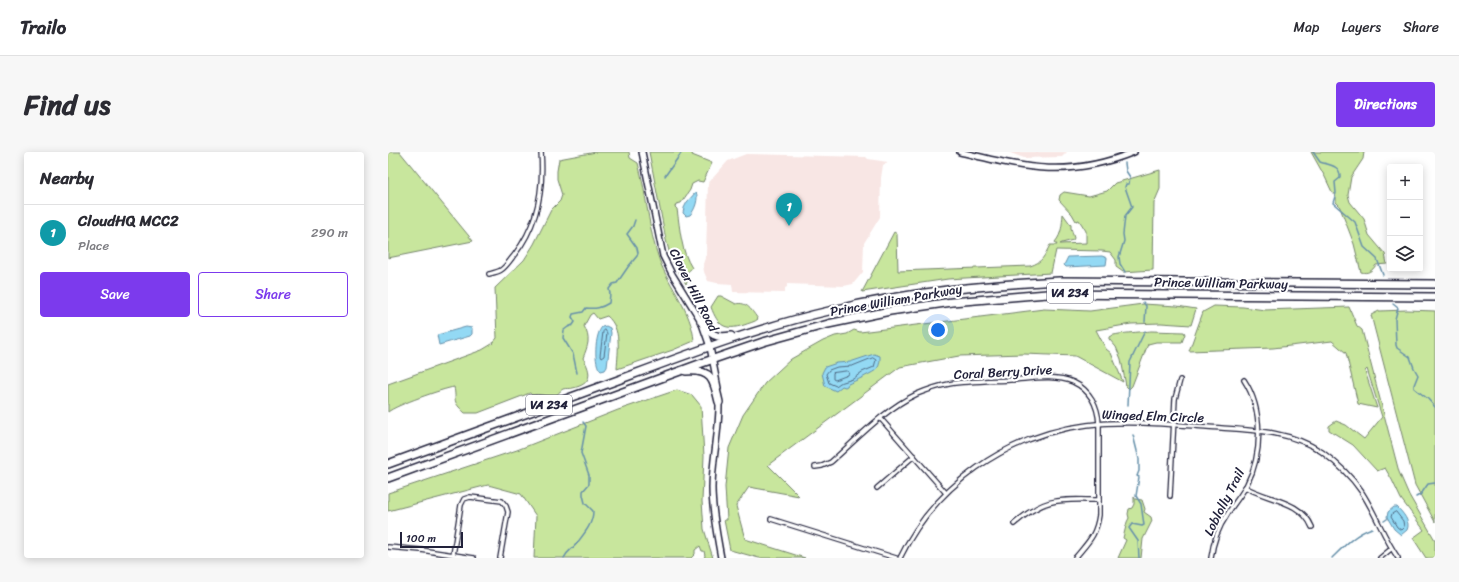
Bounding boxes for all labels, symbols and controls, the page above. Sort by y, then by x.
text: Trailo [20,11,66,44]
text: Map [1294,15,1319,40]
text: Layers [1341,15,1381,40]
text: Share [1403,15,1439,40]
text: Find us [24,80,111,129]
button: Directions [1336,82,1435,127]
text: Nearby [40,163,94,193]
map controls [1387,164,1423,272]
button: + [1387,164,1423,200]
pin: 1 [776,193,802,226]
button: − [1387,200,1423,236]
text: CloudHQ MCC2 [78,208,179,234]
text: 1 [50,221,56,244]
text: 290 m [311,221,348,244]
text: Place [78,234,109,257]
button: layers [1387,236,1423,272]
street label: Clover Hill Road [663,244,725,337]
street label: Prince William Parkway [1154,270,1288,296]
button: Save [40,272,190,317]
button: Share [198,272,348,317]
street label: Prince William Parkway [828,277,964,323]
road number: VA 234 [1047,283,1093,303]
your location [928,320,948,340]
street label: Coral Berry Drive [953,358,1053,386]
road number: VA 234 [526,395,572,415]
street label: Winged Elm Circle [1101,403,1205,429]
street label: Loblolly Trail [1197,464,1251,540]
text: 100 m [406,529,436,548]
scale bar [400,530,463,549]

